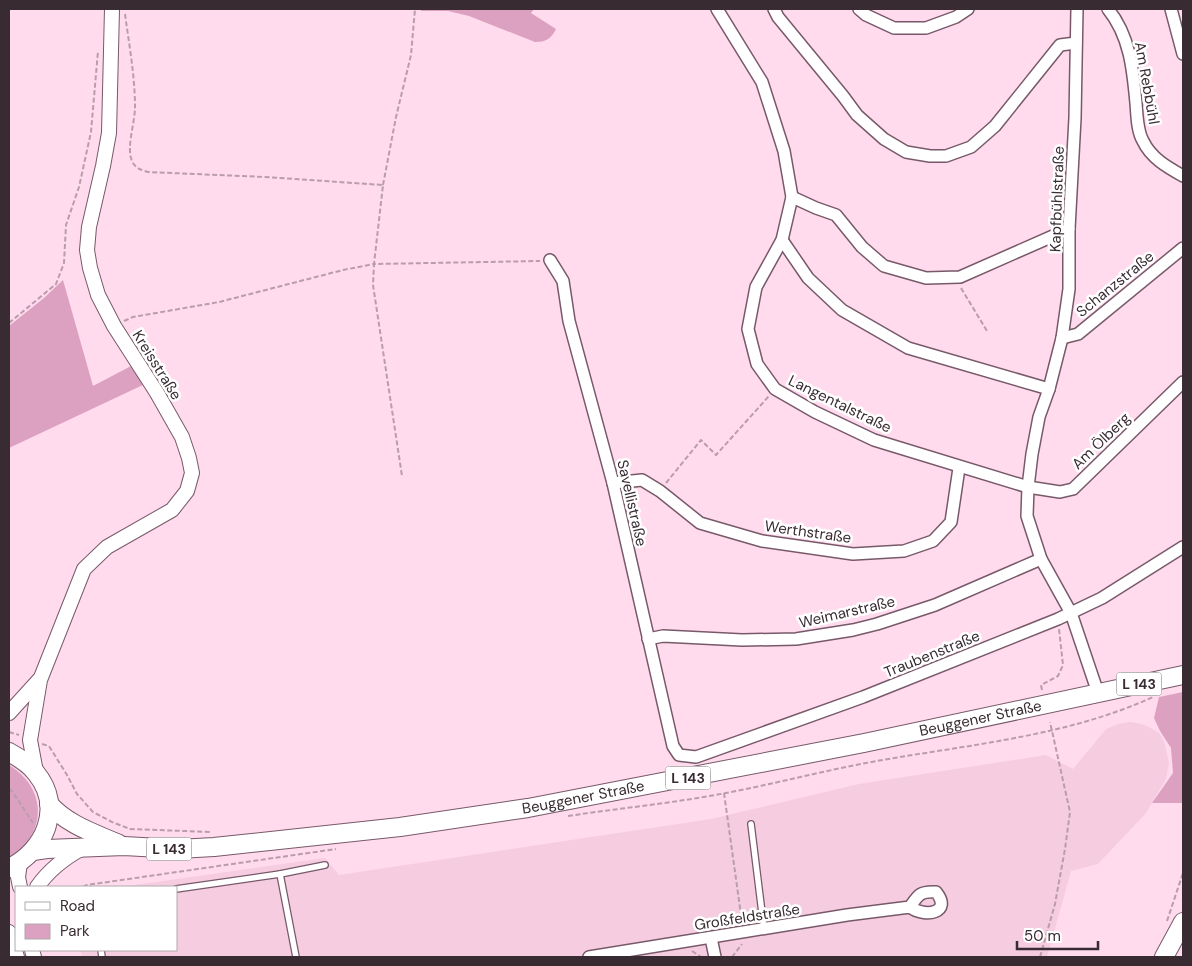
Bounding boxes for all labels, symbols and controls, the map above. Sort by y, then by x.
street label: Am Rebbühl [1130,40,1164,126]
street label: Kapfbühlstraße [1045,146,1069,252]
street label: Schanzstraße [1072,246,1158,322]
street label: Kreisstraße [128,326,186,404]
street label: Langentalstraße [785,370,895,438]
street label: Am Ölberg [1067,408,1135,474]
street label: Savellistraße [612,458,652,548]
street label: Werthstraße [763,516,853,548]
street label: Weimarstraße [797,591,897,633]
street label: Traubenstraße [881,626,983,682]
road number: L 143 [1116,672,1162,696]
street label: Beuggener Straße [917,695,1043,741]
road number: L 143 [666,766,710,790]
street label: Beuggener Straße [521,776,646,819]
road number: L 143 [146,838,192,861]
legend [15,886,178,951]
text: Road [60,896,95,916]
street label: Großfeldstraße [693,899,801,935]
scale bar [1017,918,1098,950]
text: Park [60,921,90,941]
text: 50 m [1024,926,1061,946]

